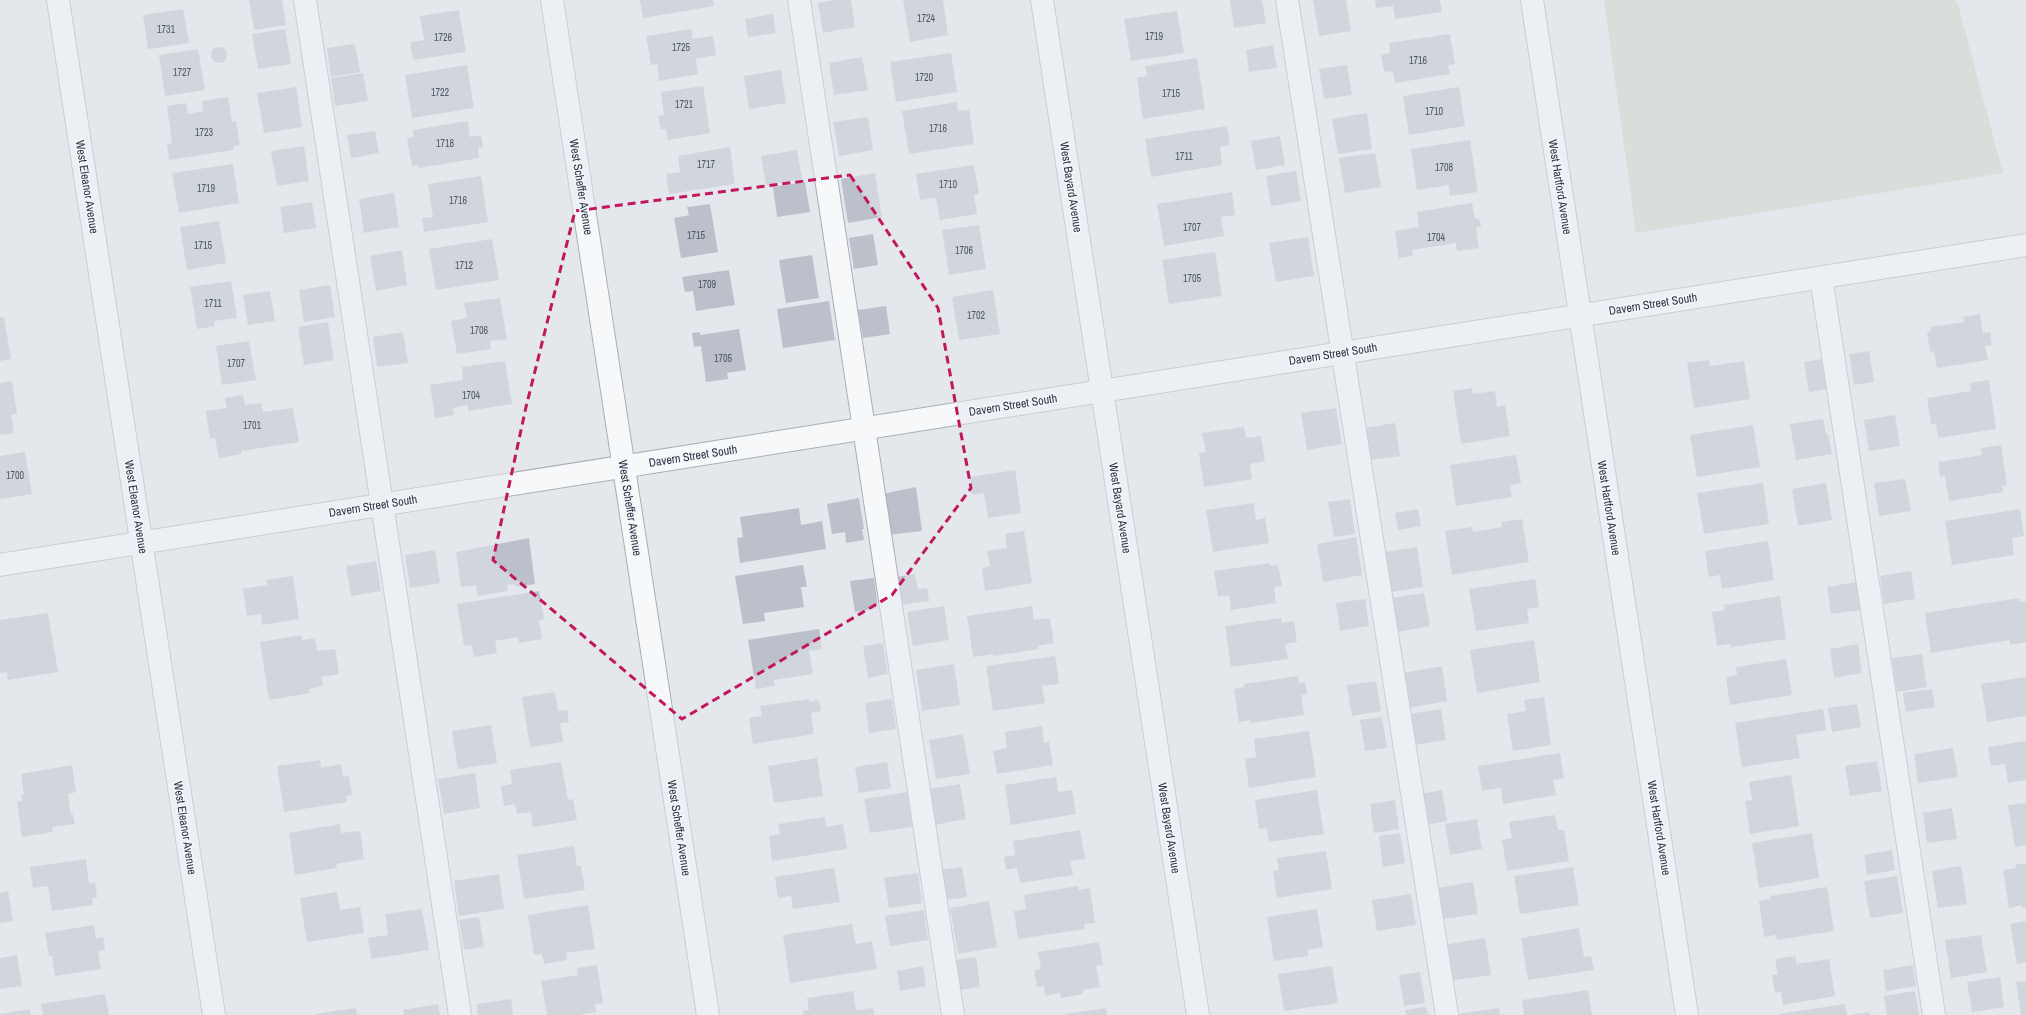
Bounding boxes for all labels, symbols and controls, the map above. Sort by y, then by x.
house number: 1724 [917,12,936,25]
house number: 1731 [157,23,176,36]
house number: 1719 [1145,30,1164,43]
house number: 1726 [434,31,453,44]
house number: 1725 [672,41,691,54]
house number: 1716 [1409,54,1428,67]
house number: 1727 [173,66,192,79]
house number: 1720 [915,71,934,84]
house number: 1722 [431,86,450,99]
house number: 1715 [1162,87,1181,100]
house number: 1721 [675,98,694,111]
house number: 1710 [1425,105,1444,118]
house number: 1716 [929,122,948,135]
house number: 1723 [195,126,214,139]
house number: 1718 [436,137,455,150]
street label: West Scheffer Avenue [566,138,596,236]
street label: West Hartford Avenue [1545,138,1575,236]
street label: West Eleanor Avenue [72,139,102,235]
street label: West Bayard Avenue [1056,141,1086,233]
house number: 1711 [1175,150,1193,163]
house number: 1717 [697,158,716,171]
house number: 1708 [1435,161,1454,174]
house number: 1710 [939,178,958,191]
house number: 1719 [197,182,216,195]
house number: 1716 [449,194,468,207]
house number: 1707 [1183,221,1202,234]
house number: 1715 [687,229,706,242]
house number: 1704 [1427,231,1446,244]
house number: 1715 [194,239,213,252]
house number: 1706 [955,244,974,257]
house number: 1712 [455,259,474,272]
house number: 1705 [1183,272,1202,285]
house number: 1709 [698,278,717,291]
street label: Davern Street South [1608,289,1698,319]
house number: 1711 [204,297,222,310]
house number: 1702 [967,309,986,322]
house number: 1706 [470,324,489,337]
street label: Davern Street South [1288,339,1378,369]
house number: 1705 [714,352,733,365]
house number: 1707 [227,357,246,370]
house number: 1704 [462,389,481,402]
street label: Davern Street South [968,390,1058,420]
house number: 1701 [243,419,262,432]
street label: Davern Street South [648,441,738,471]
street label: West Eleanor Avenue [121,459,151,555]
street label: West Scheffer Avenue [615,459,645,557]
street label: West Hartford Avenue [1594,459,1624,557]
street label: West Bayard Avenue [1105,462,1135,554]
house number: 1700 [6,469,25,482]
street label: Davern Street South [328,491,418,521]
street label: West Scheffer Avenue [664,779,694,877]
street label: West Hartford Avenue [1644,779,1674,877]
street label: West Eleanor Avenue [170,780,200,876]
street label: West Bayard Avenue [1154,782,1184,874]

